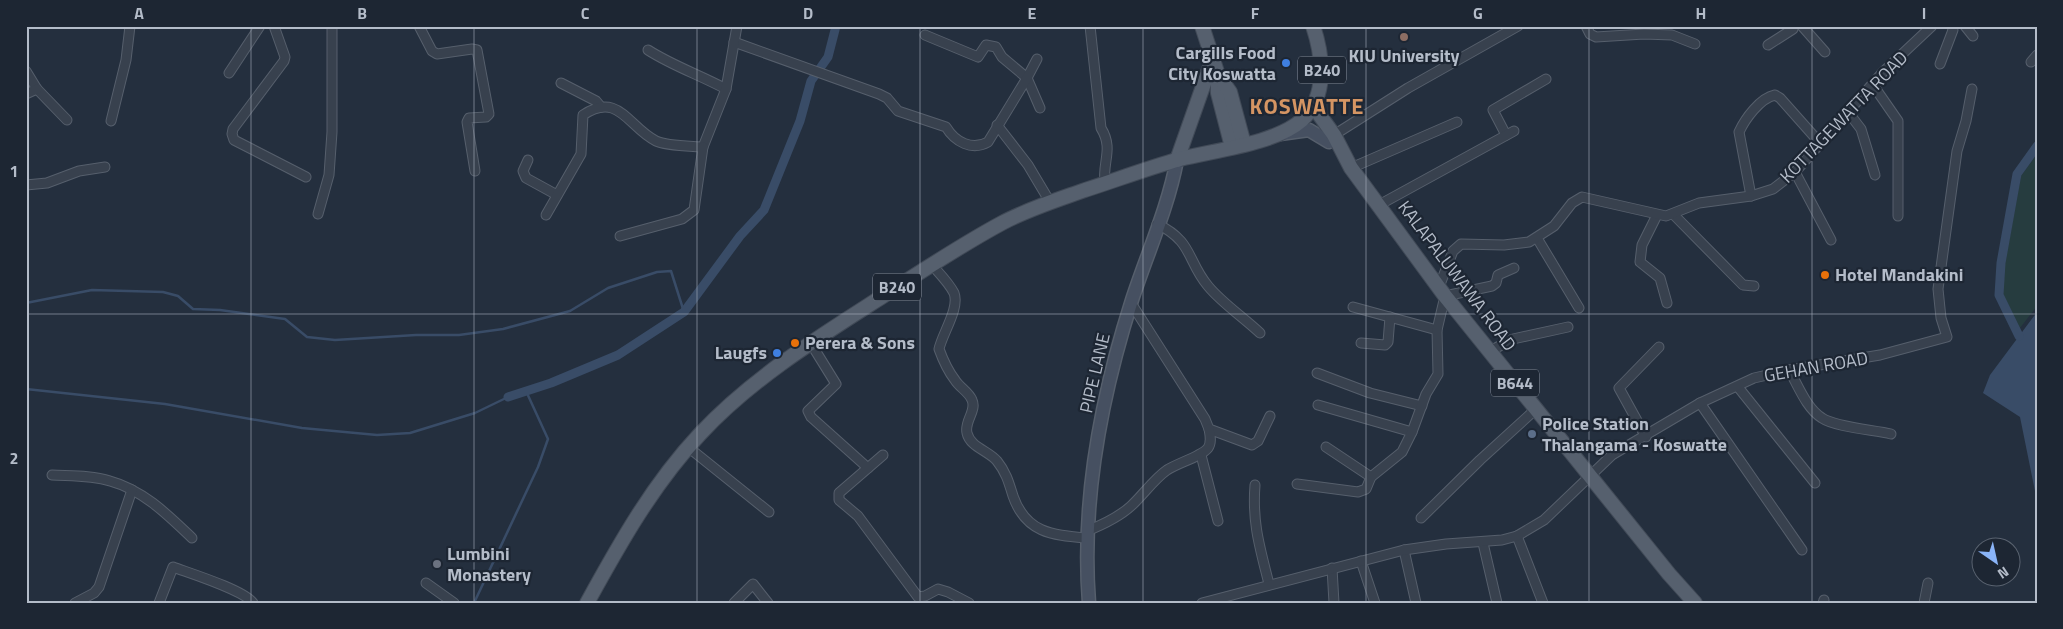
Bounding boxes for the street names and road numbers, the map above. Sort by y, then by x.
street label: KOTTAGEWATTA ROAD [1773,45,1914,189]
road number: B240 [1298,56,1346,84]
street label: KALAPALUWAWA ROAD [1392,195,1523,357]
road number: B240 [873,274,921,300]
street label: PIPE LANE [1072,330,1117,415]
street label: GEHAN ROAD [1762,344,1870,389]
road number: B644 [1491,369,1539,396]

